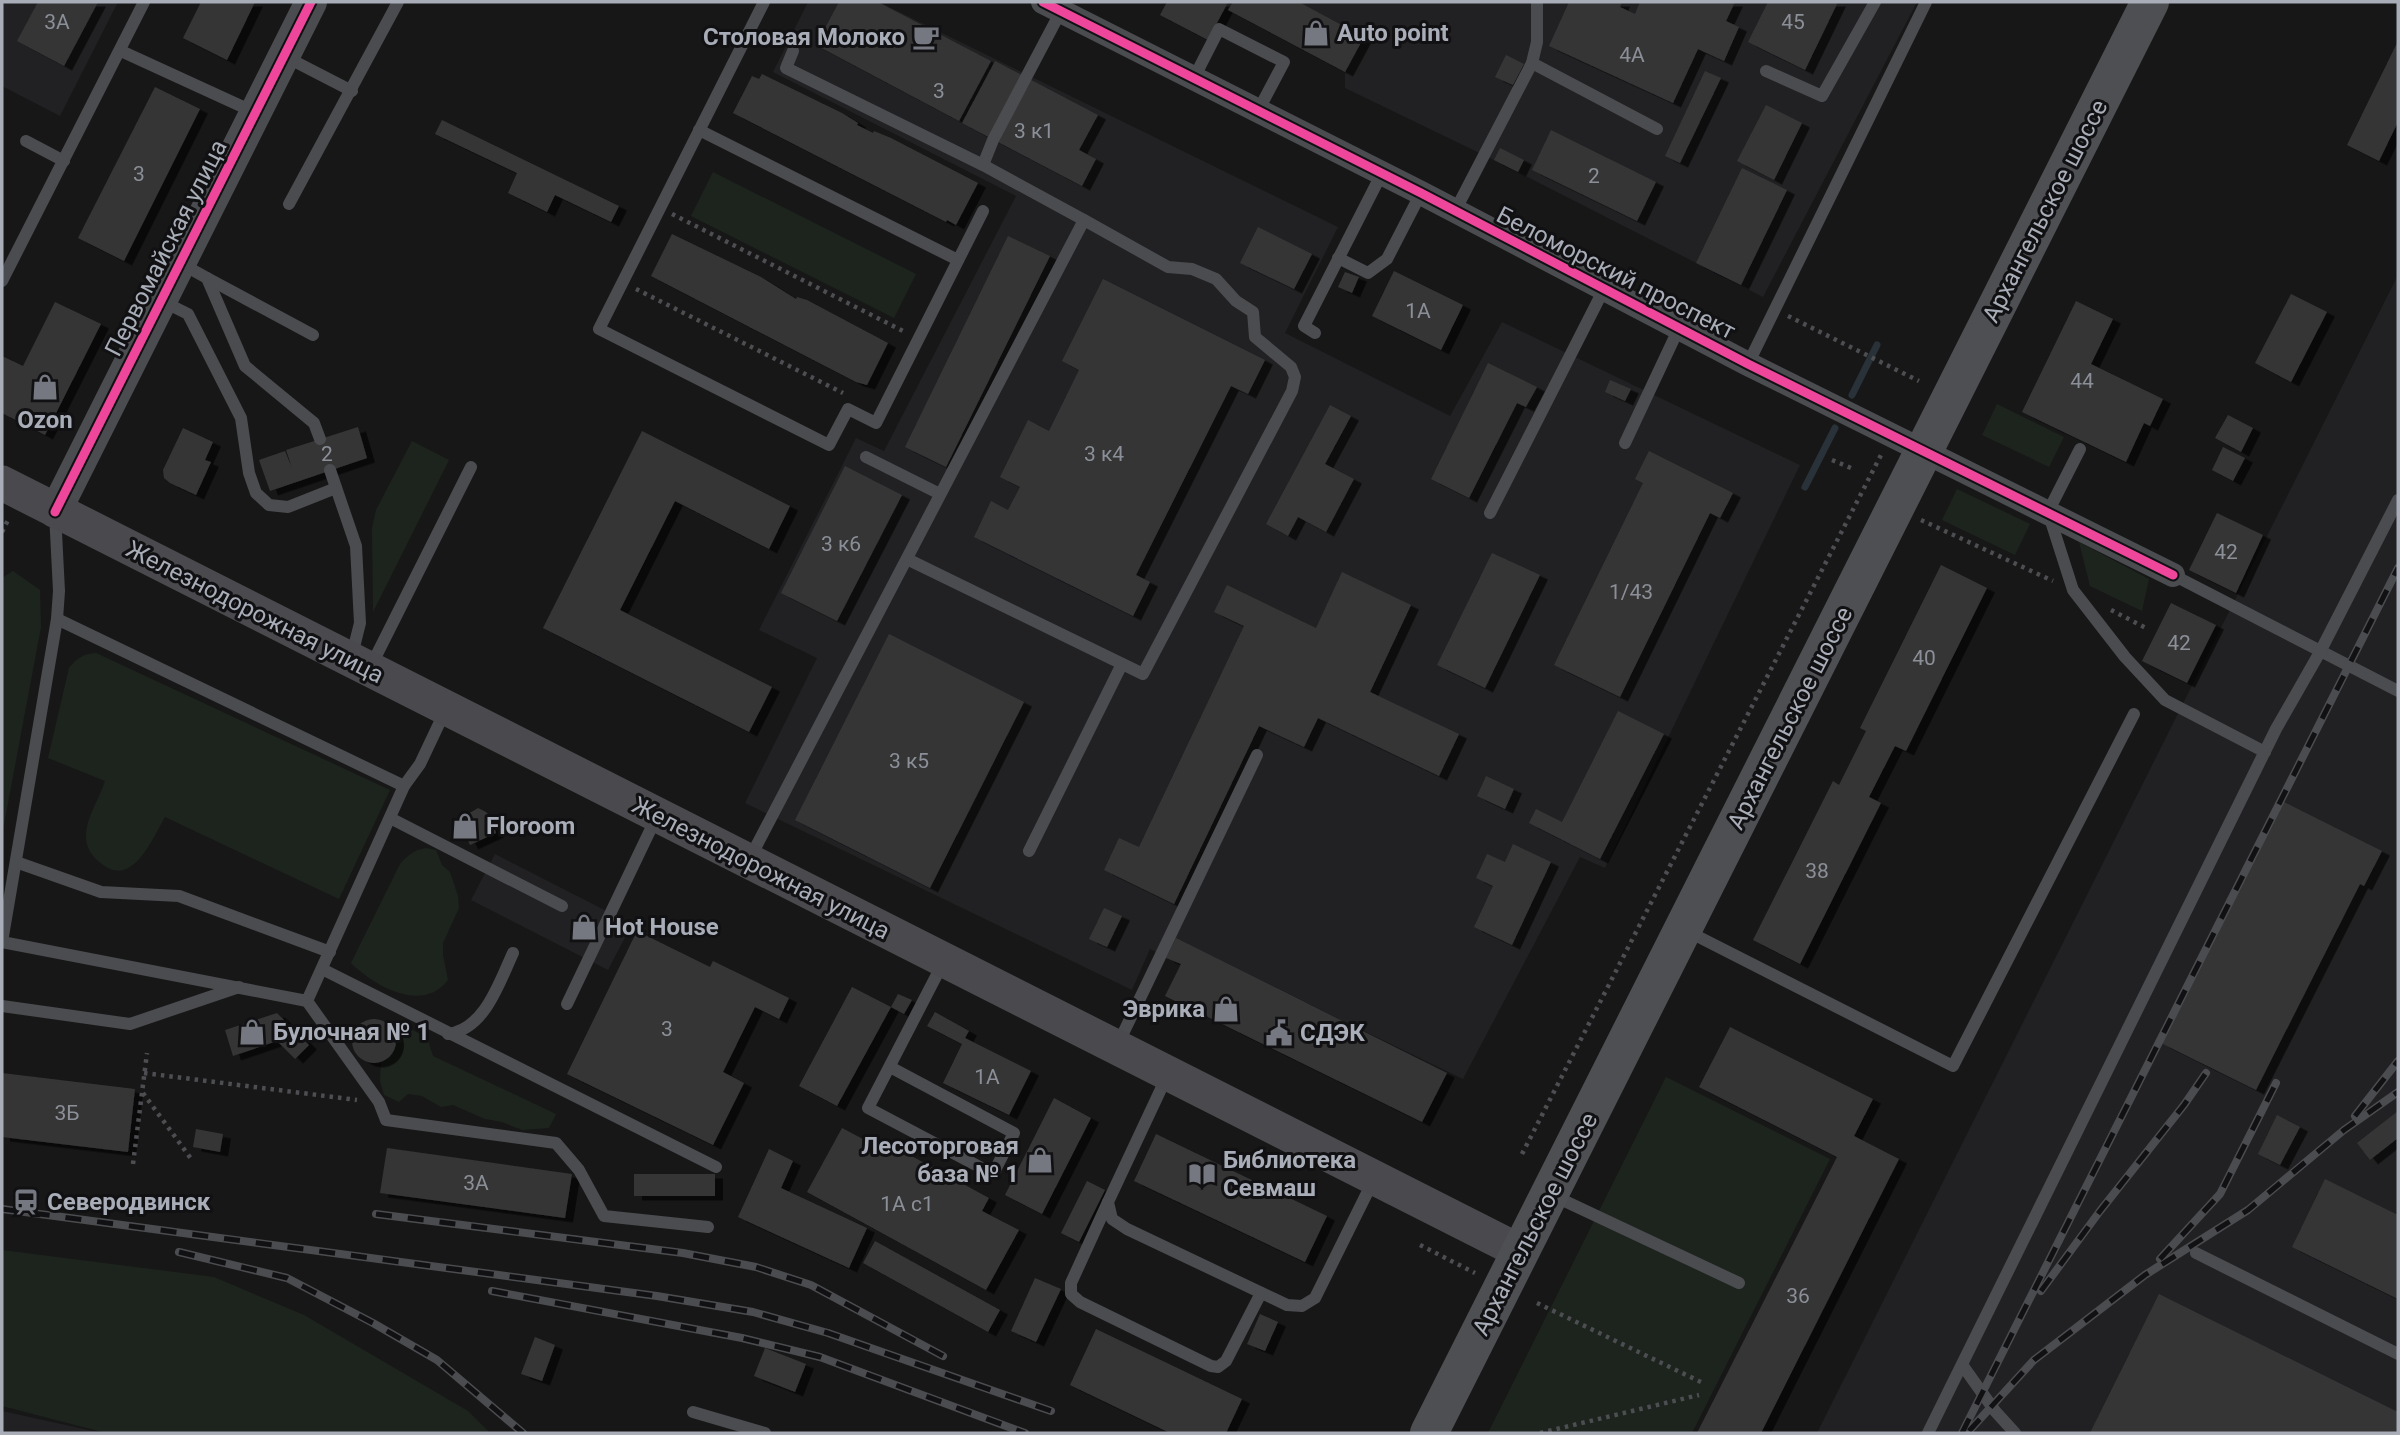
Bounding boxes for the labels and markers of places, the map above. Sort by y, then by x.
shop icon: Auto point [1301,18,1331,48]
place label: Auto point [1337,19,1449,47]
cafe icon: Столовая Молоко [911,22,941,52]
place label: Столовая Молоко [703,23,905,51]
shop icon: Ozon [30,372,60,402]
place label: Ozon [17,406,73,434]
shop icon: Floroom [450,811,480,841]
place label: Floroom [486,812,575,840]
shop icon: Hot House [569,912,599,942]
place label: Hot House [605,913,719,941]
shop icon: Эврика [1211,994,1241,1024]
place label: Эврика [1122,995,1205,1023]
shop icon: Булочная № 1 [237,1017,267,1047]
place label: Булочная № 1 [273,1018,430,1046]
public building icon: СДЭК [1264,1018,1294,1048]
place label: СДЭК [1300,1019,1365,1047]
place label: Лесоторговая база № 1 [861,1132,1019,1188]
shop icon: Лесоторговая база № 1 [1025,1145,1055,1175]
place label: Библиотека Севмаш [1223,1146,1356,1202]
library icon: Библиотека Севмаш [1187,1159,1217,1189]
station icon: Северодвинск [11,1187,41,1217]
place label: Северодвинск [47,1188,211,1216]

